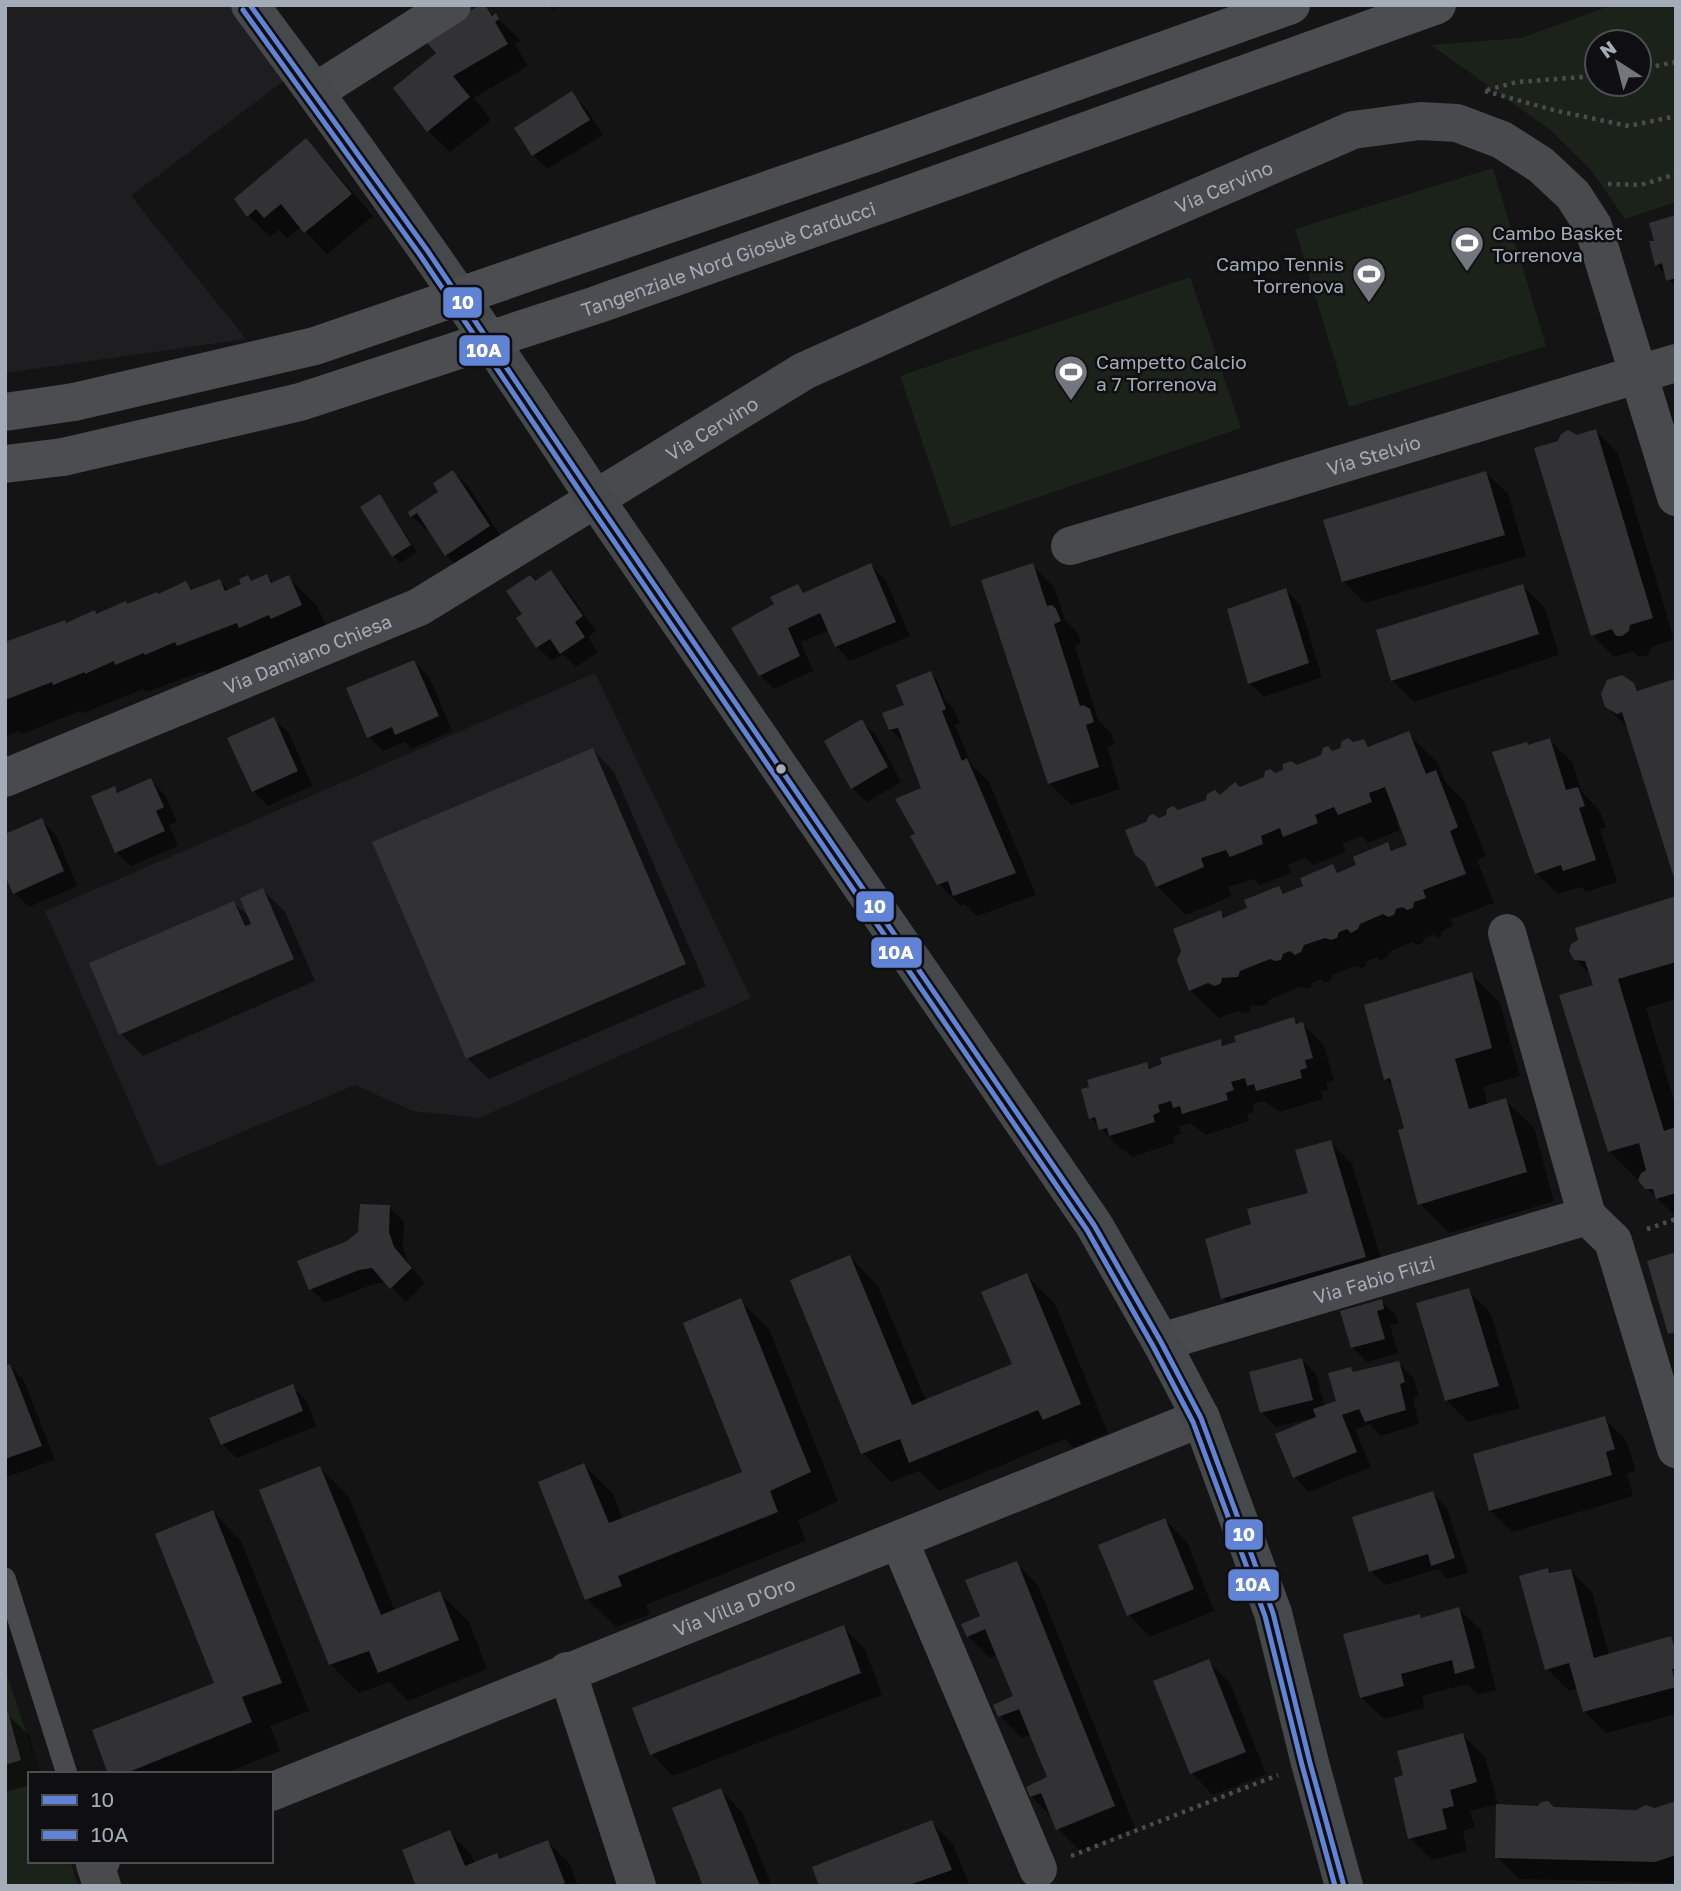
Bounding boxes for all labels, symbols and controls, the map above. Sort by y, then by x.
north arrow [1583,28,1653,98]
text: N [1595,35,1620,62]
street label: Via Cervino [1171,155,1276,217]
street label: Tangenziale Nord Giosuè Carducci [578,196,879,321]
place label: Cambo Basket Torrenova [1492,221,1623,266]
sports icon: Cambo Basket Torrenova [1448,224,1486,273]
place label: Campo Tennis Torrenova [1216,252,1344,297]
sports icon: Campo Tennis Torrenova [1350,255,1388,304]
line badge: 10 [442,286,483,319]
text: 10 [452,290,474,313]
line badge: 10A [458,334,511,367]
text: 10A [466,338,502,361]
place label: Campetto Calcio a 7 Torrenova [1096,350,1247,395]
sports icon: Campetto Calcio a 7 Torrenova [1052,353,1090,402]
street label: Via Cervino [661,391,762,465]
street label: Via Stelvio [1324,429,1423,479]
street label: Via Damiano Chiesa [220,608,395,698]
unlabelled marker [774,762,788,776]
line badge: 10 [855,890,895,923]
text: 10 [864,894,886,917]
line badge: 10A [870,936,923,969]
text: 10A [878,940,914,963]
street label: Via Fabio Filzi [1310,1250,1437,1308]
line badge: 10 [1224,1518,1264,1551]
text: 10 [1233,1522,1255,1545]
line badge: 10A [1227,1568,1280,1602]
street label: Via Villa D'Oro [670,1571,798,1641]
text: 10A [1235,1572,1271,1595]
legend [28,1772,273,1863]
text: 10 [91,1786,114,1812]
text: 10A [91,1821,128,1847]

